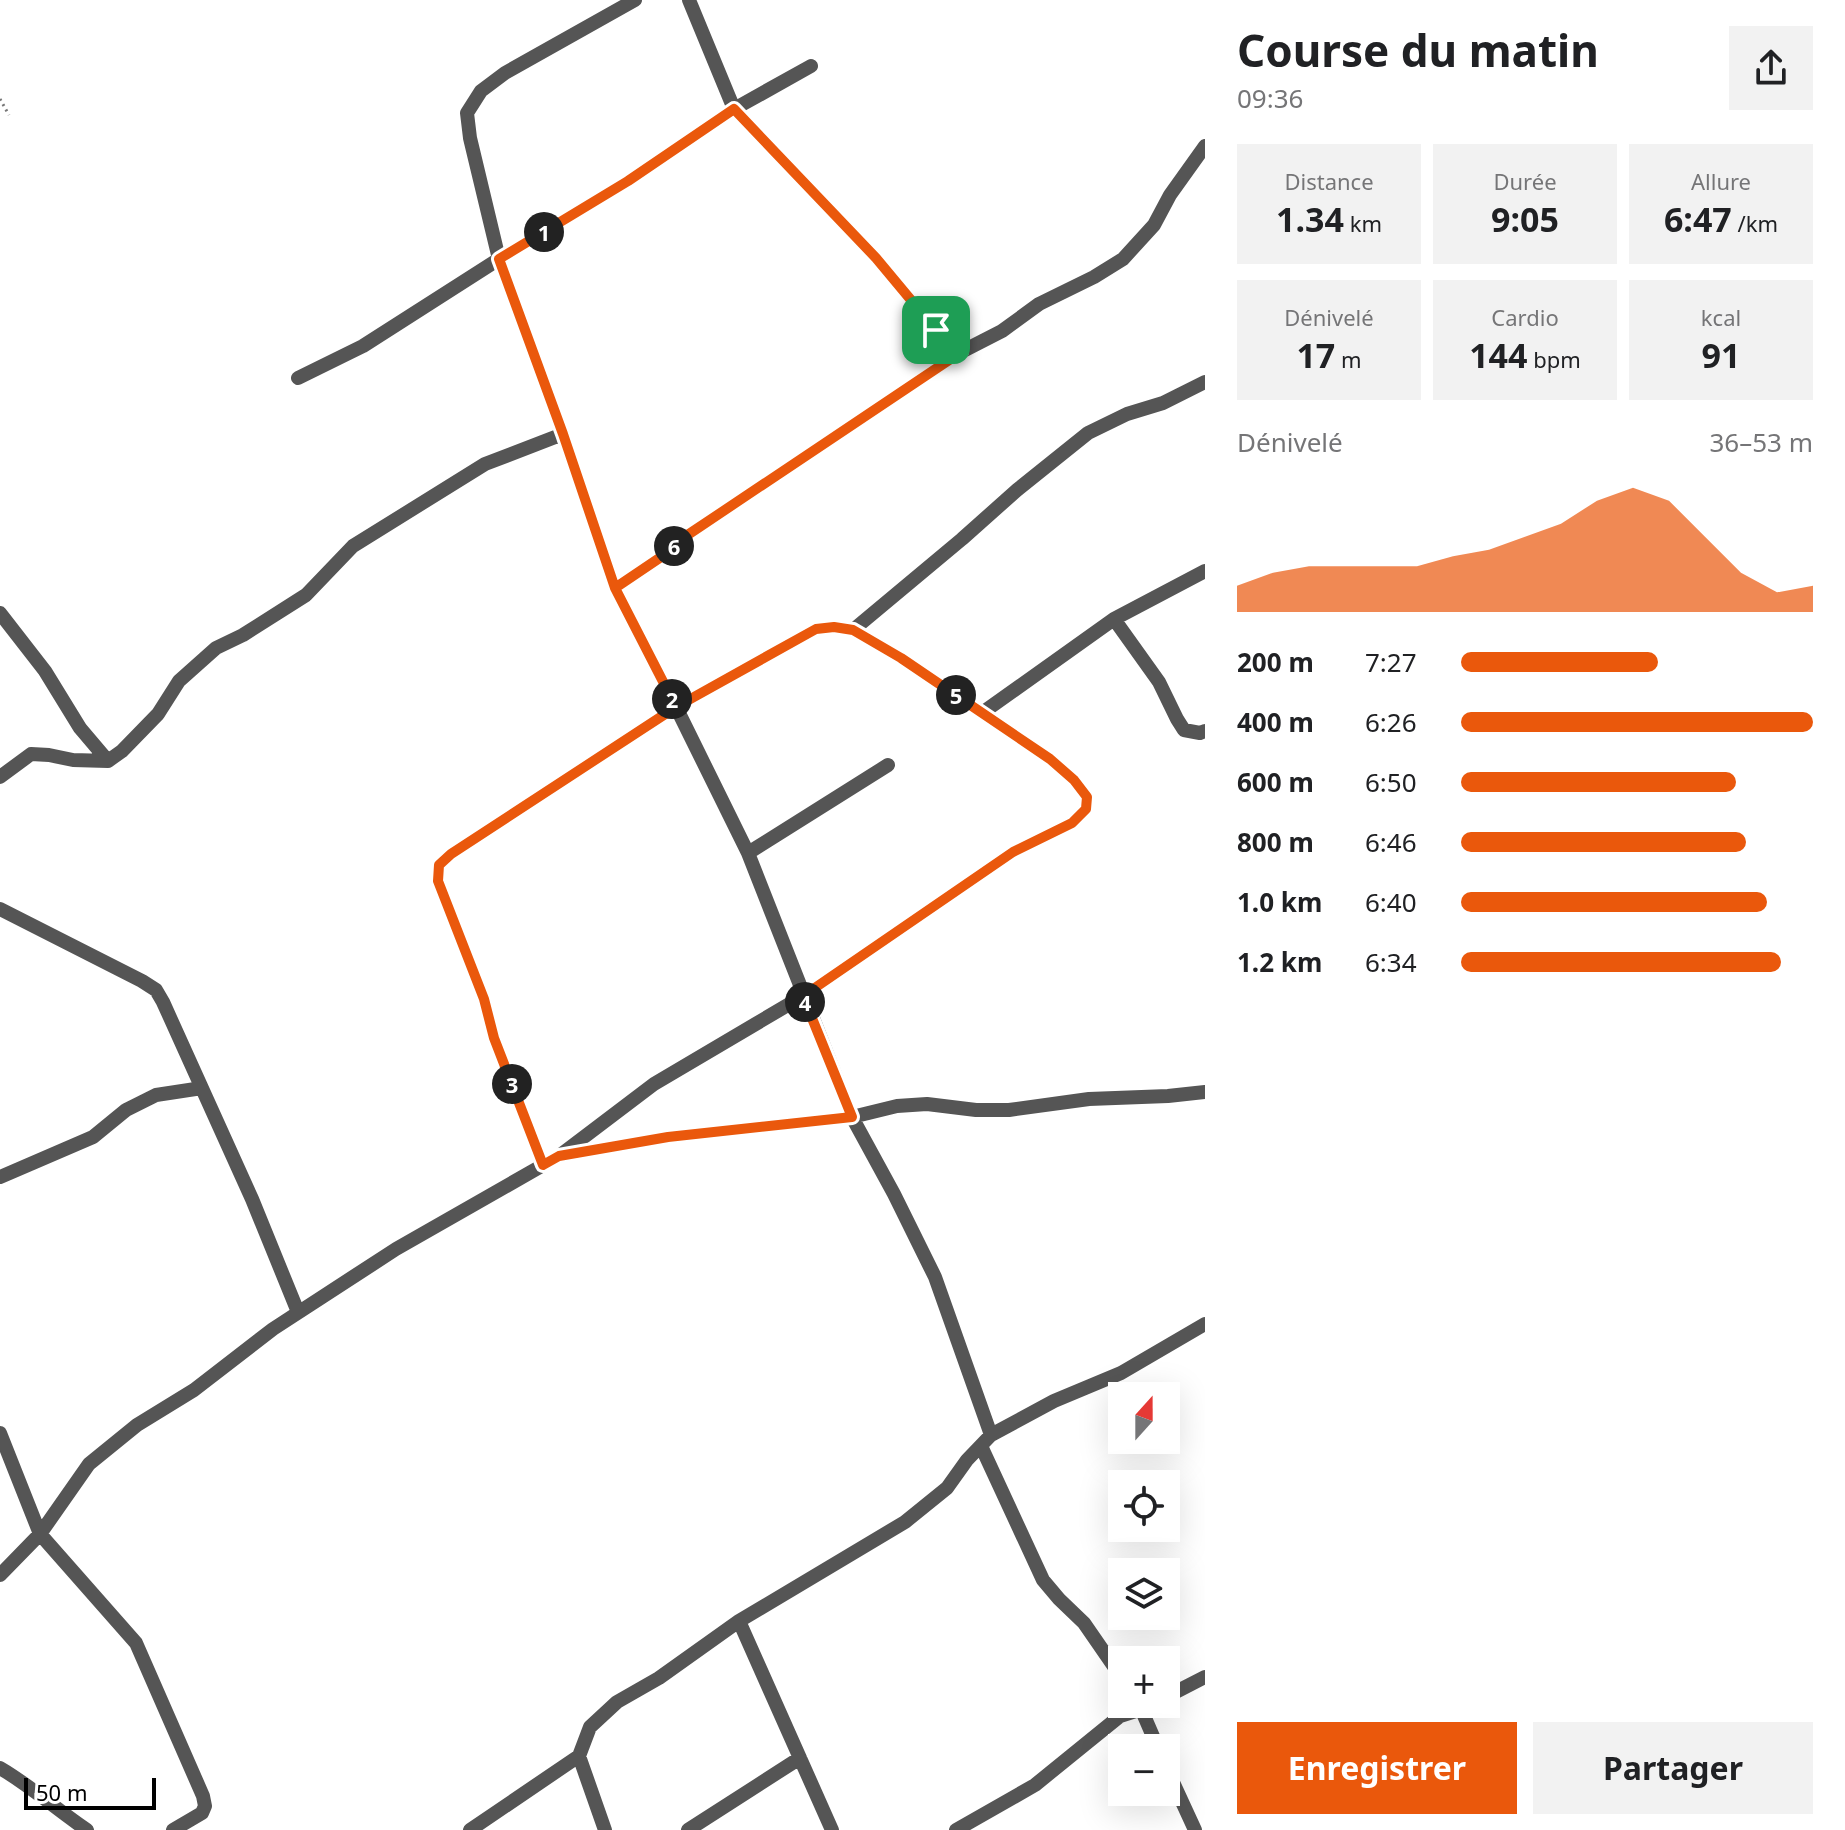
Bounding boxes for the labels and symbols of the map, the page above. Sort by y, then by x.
pin: 1 [524,212,564,252]
pin [902,296,970,364]
pin: 6 [654,526,694,566]
pin: 5 [936,675,976,715]
pin: 2 [652,679,692,719]
pin: 4 [785,982,825,1022]
pin: 3 [492,1064,532,1104]
north arrow [1108,1382,1180,1454]
scale bar [24,1774,156,1810]

